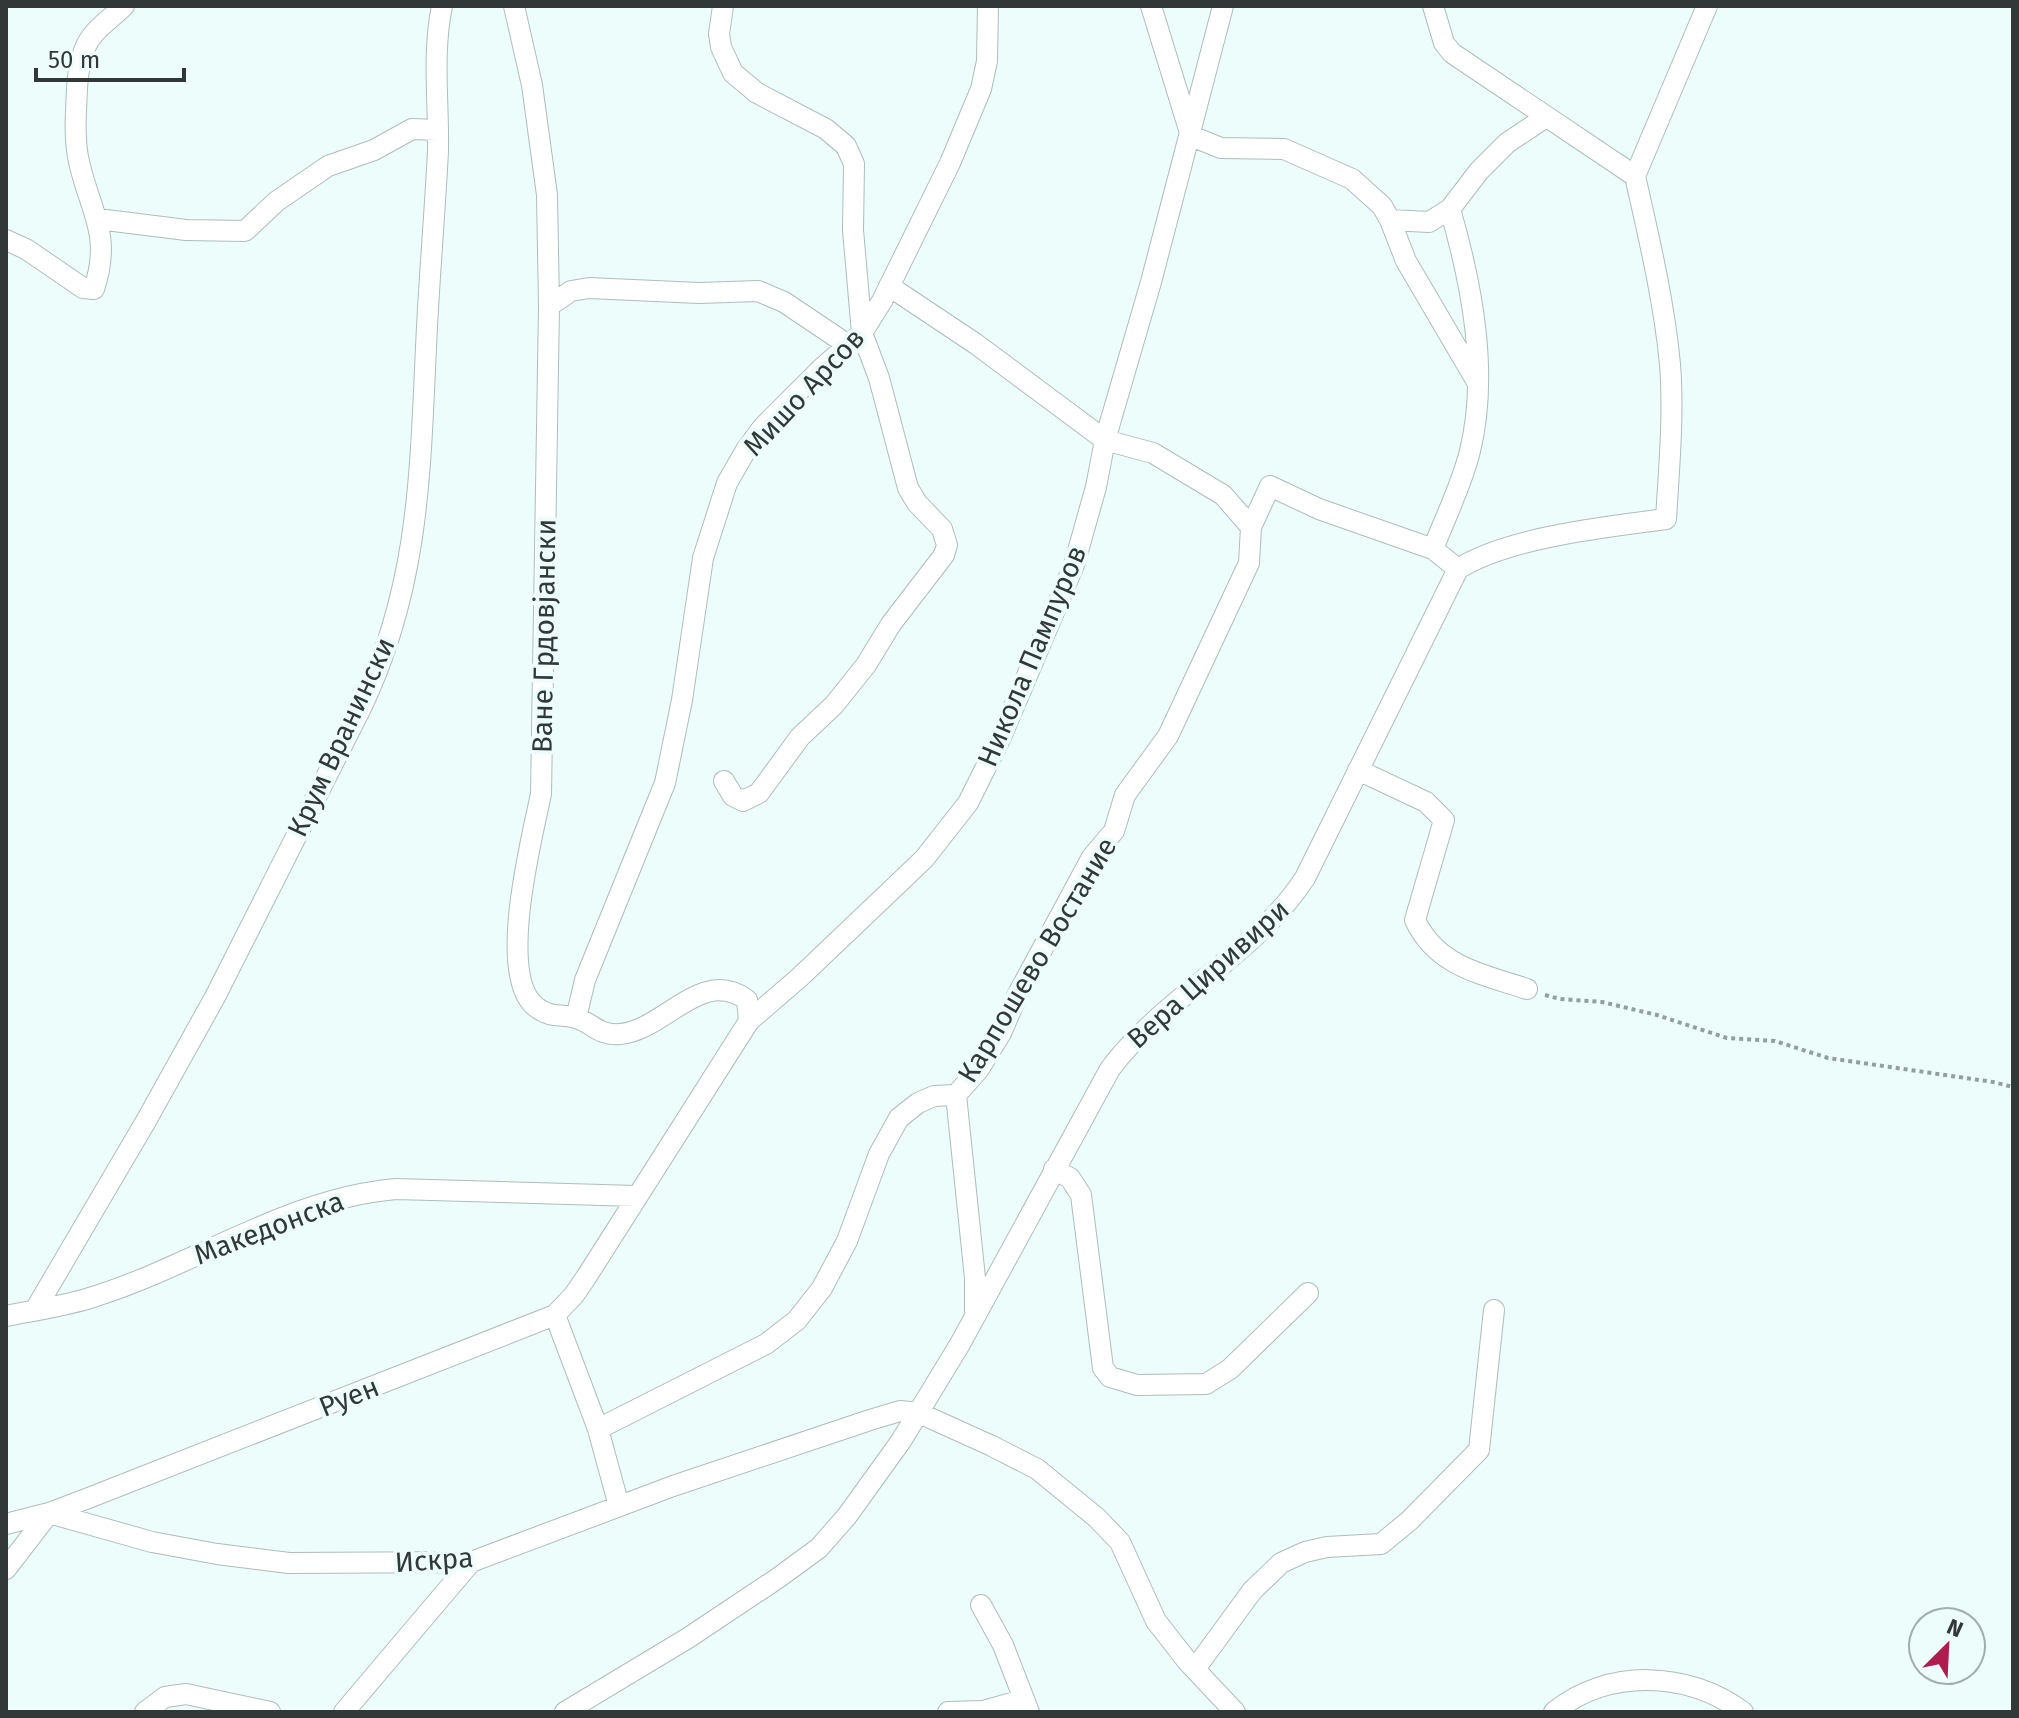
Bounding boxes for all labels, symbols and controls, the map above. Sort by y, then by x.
scale bar [36,32,184,82]
text: 50 m [48,46,100,74]
street label: Мишо Арсов [737,321,871,463]
street label: Ване Грдовјански [525,519,563,753]
street label: Никола Пампуров [971,540,1093,772]
street label: Крум Вранински [280,632,402,842]
street label: Карпошево Востание [951,831,1123,1089]
street label: Вера Циривири [1120,893,1296,1055]
street label: Македонска [190,1184,348,1272]
street label: Руен [314,1370,384,1424]
street label: Искра [394,1541,474,1579]
north arrow [1907,1606,1987,1686]
text: N [1943,1613,1967,1643]

